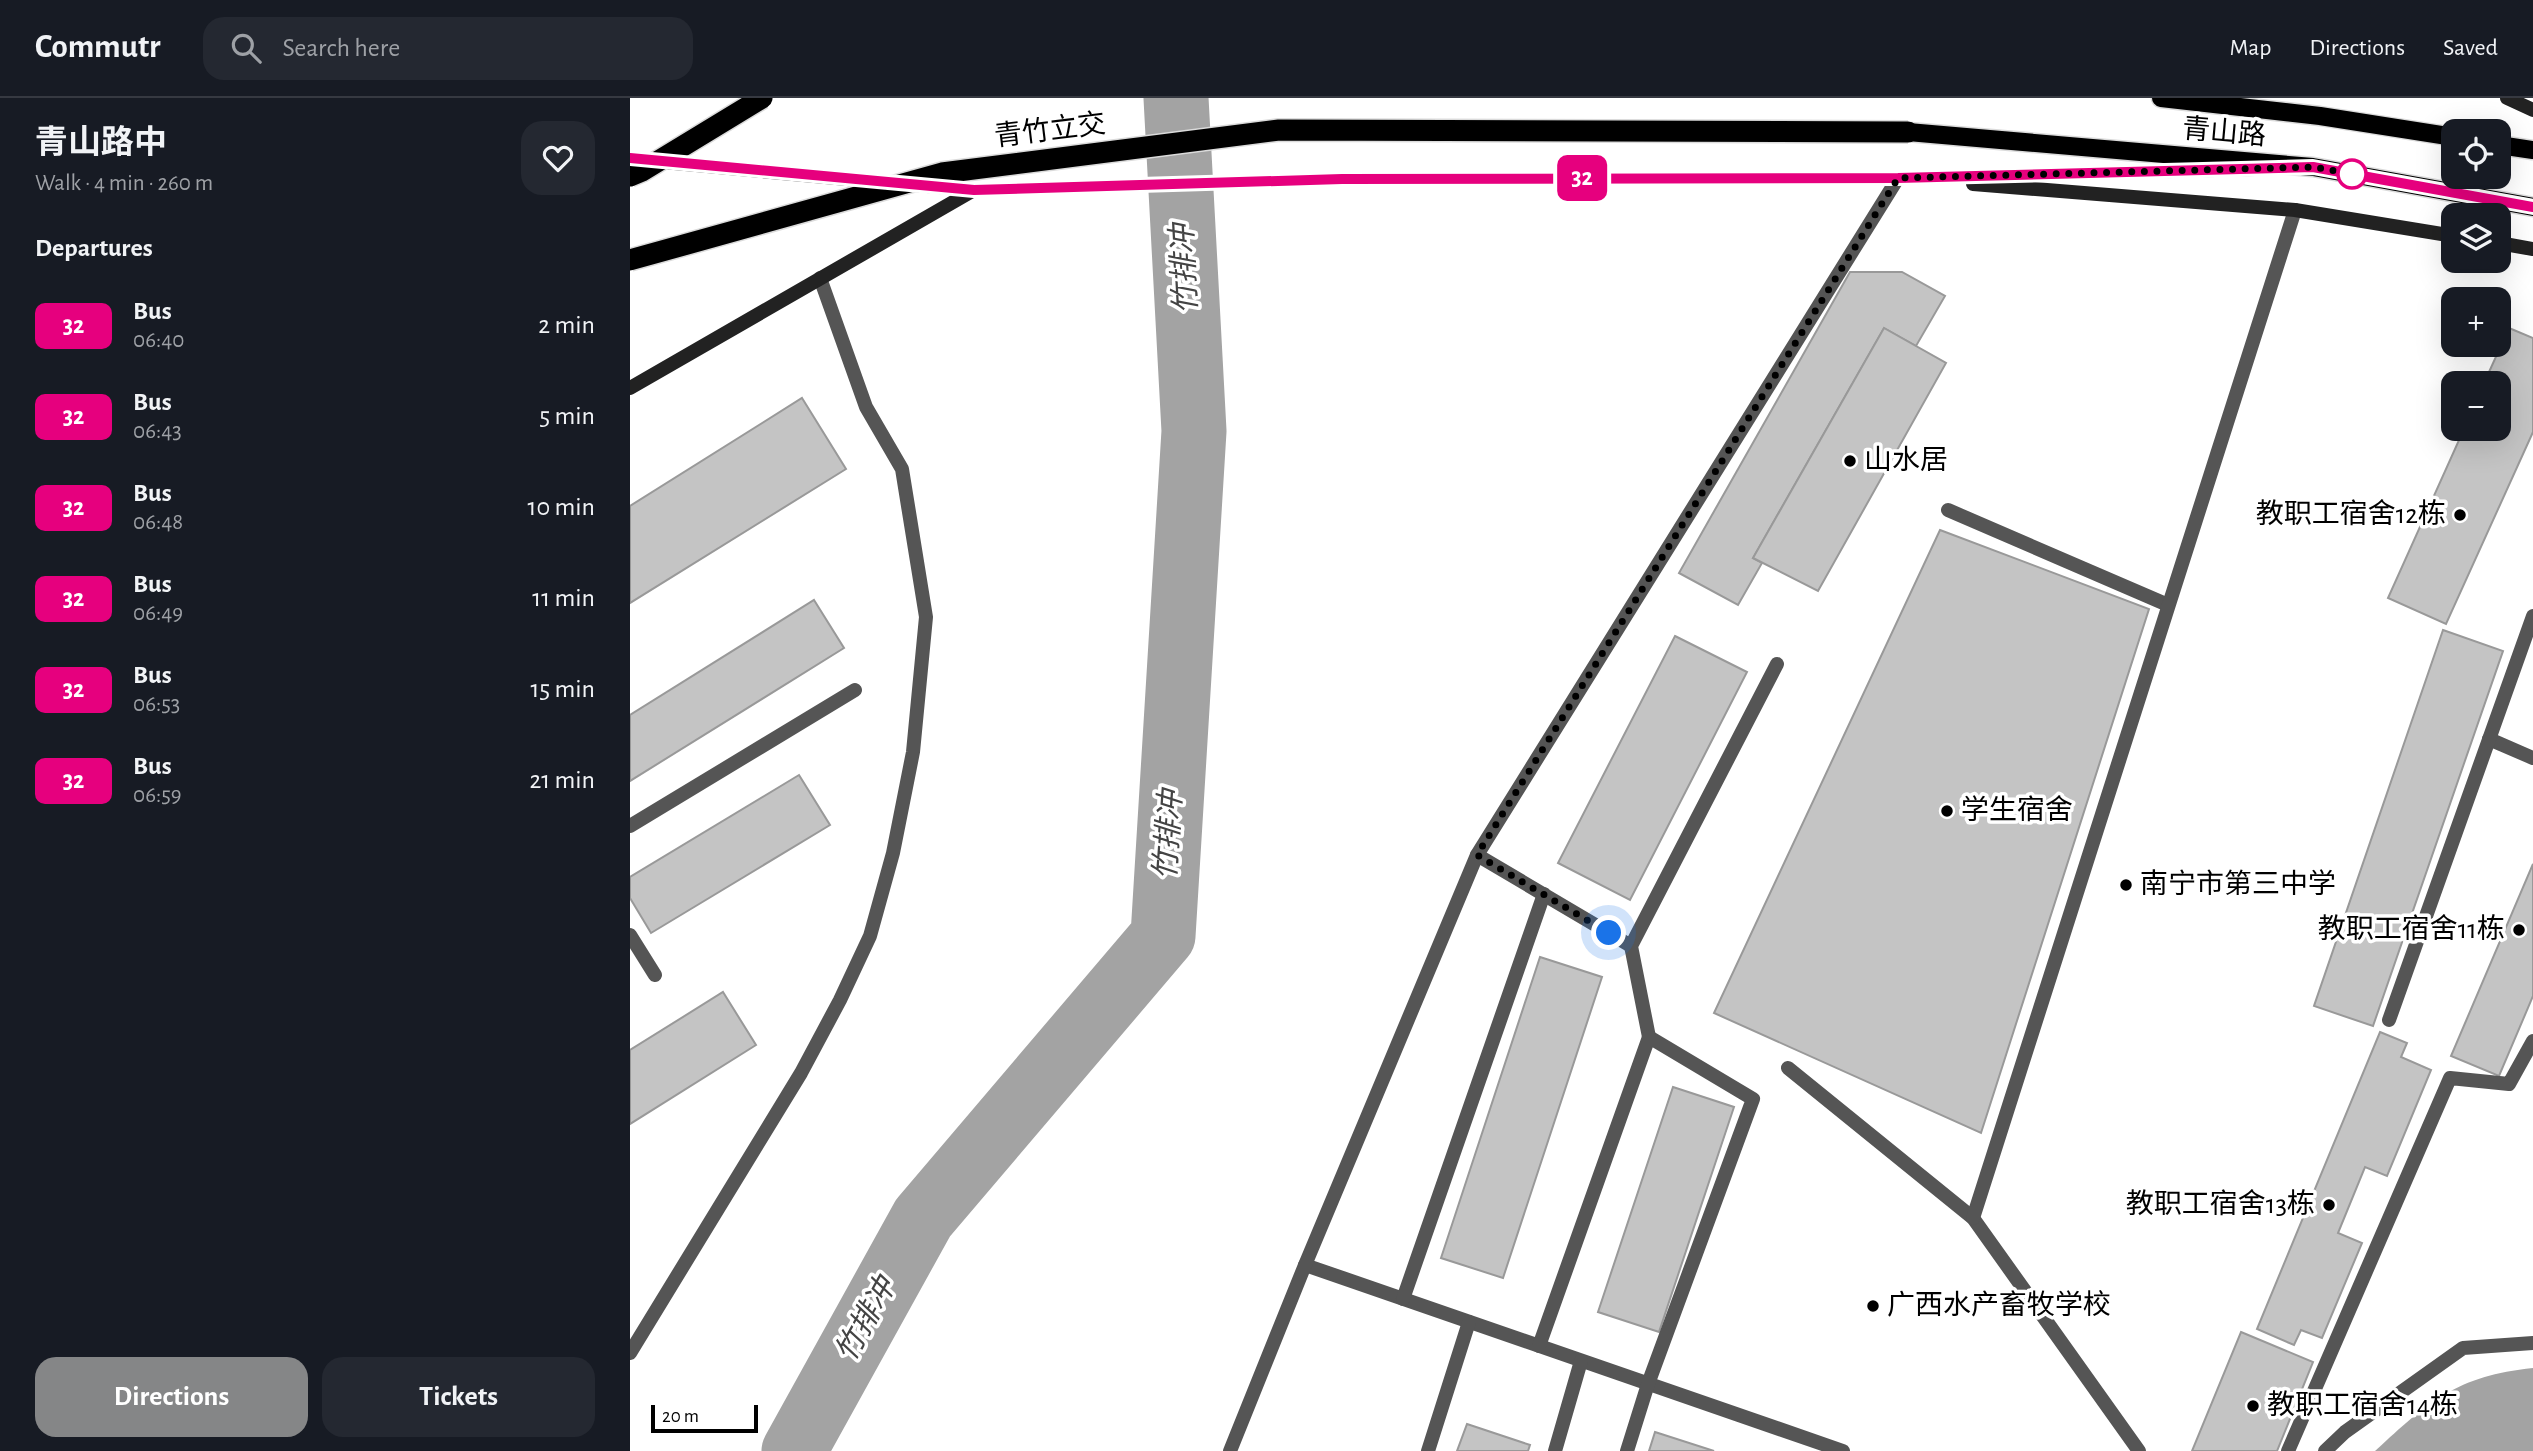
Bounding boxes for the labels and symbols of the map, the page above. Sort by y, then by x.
street label: 青竹立交 [992,108,1107,152]
street label: 青山路 [2181,113,2267,151]
line badge: 32 [1550,155,1614,201]
unlabelled marker [2337,159,2367,189]
water label: 竹排冲 [1166,220,1202,315]
place label: 山水居 [1864,445,1948,475]
marker: 山水居 [1842,453,1858,469]
place label: 教职工宿舍12栋 [2256,499,2446,529]
marker: 教职工宿舍12栋 [2452,507,2468,523]
water label: 竹排冲 [1149,786,1187,881]
place label: 学生宿舍 [1961,795,2073,825]
marker: 学生宿舍 [1939,803,1955,819]
place label: 南宁市第三中学 [2140,869,2336,899]
marker: 南宁市第三中学 [2118,877,2134,893]
place label: 教职工宿舍11栋 [2318,914,2505,944]
your location [1591,915,1626,950]
marker: 教职工宿舍11栋 [2511,922,2527,938]
place label: 教职工宿舍13栋 [2126,1189,2315,1219]
marker: 教职工宿舍13栋 [2321,1197,2337,1213]
water label: 竹排冲 [829,1270,902,1367]
place label: 广西水产畜牧学校 [1887,1290,2111,1320]
marker: 广西水产畜牧学校 [1865,1298,1881,1314]
place label: 教职工宿舍14栋 [2267,1390,2458,1420]
marker: 教职工宿舍14栋 [2245,1398,2261,1414]
scale bar [651,1402,758,1434]

